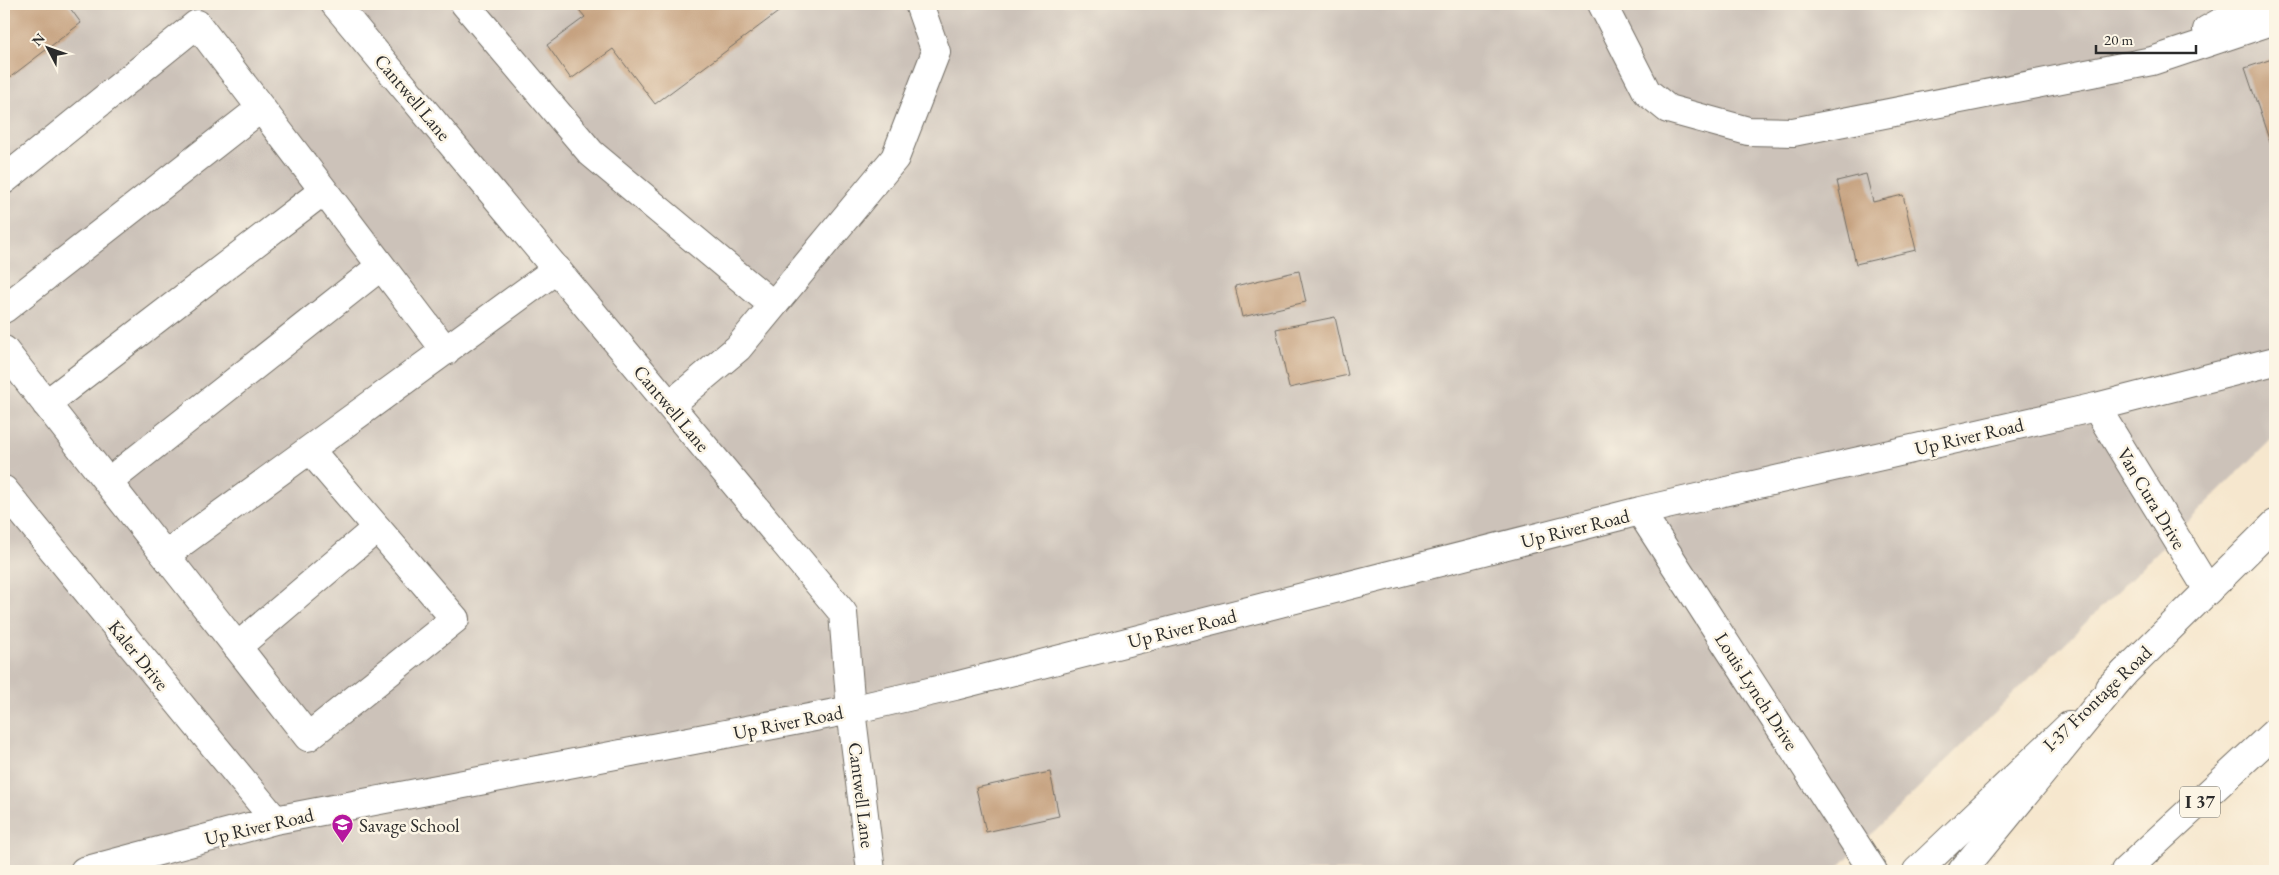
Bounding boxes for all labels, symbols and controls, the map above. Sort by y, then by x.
north arrow [22,22,72,72]
scale bar [2096,22,2196,54]
text: N [28,29,49,50]
text: 20 m [2104,30,2133,49]
street label: Cantwell Lane [369,49,456,146]
street label: Cantwell Lane [628,360,715,457]
street label: Up River Road [1912,412,2026,461]
street label: Van Cura Drive [2111,443,2192,554]
street label: Up River Road [1518,503,1632,554]
street label: Up River Road [1125,603,1239,654]
street label: Kaler Drive [103,615,175,696]
street label: Louis Lynch Drive [1709,628,1804,755]
street label: I-37 Frontage Road [2038,640,2157,757]
street label: Up River Road [731,700,845,745]
street label: Cantwell Lane [843,741,880,849]
road number: I 37 [2180,786,2220,818]
street label: Up River Road [202,802,316,851]
school or university icon: Savage School [331,813,355,844]
place label: Savage School [359,813,460,838]

